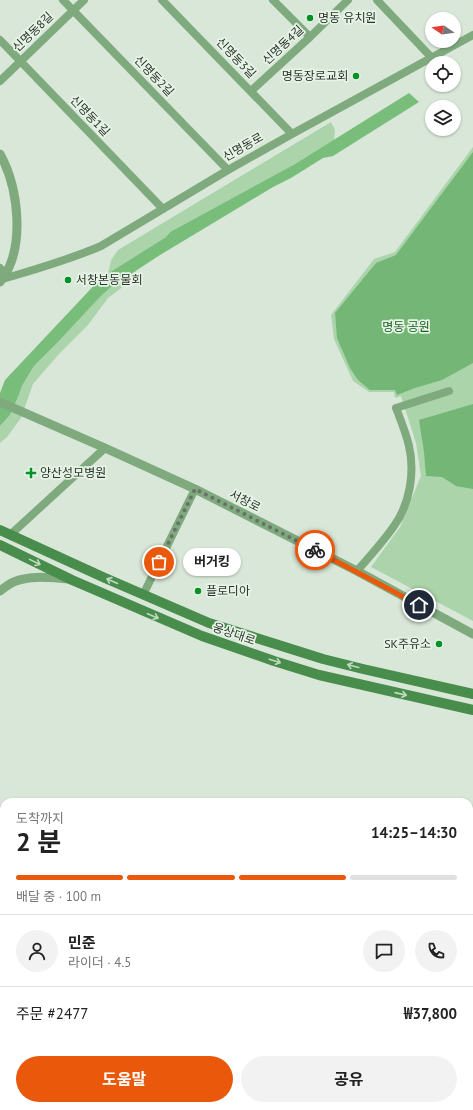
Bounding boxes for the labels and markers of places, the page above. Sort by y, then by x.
place label: 명동 유치원 [318,10,376,25]
marker: 명동 유치원 [305,13,315,23]
place label: 명동장로교회 [282,68,348,83]
marker: 명동장로교회 [351,71,361,81]
place label: 서창본동물회 [76,272,142,287]
marker: 서창본동물회 [63,275,73,285]
place label: 양산성모병원 [40,465,106,480]
marker: 양산성모병원 [25,467,37,479]
pin [142,545,176,579]
callout: 버거킹 [183,548,241,576]
place label: 플로디아 [206,583,250,598]
marker: 플로디아 [193,586,203,596]
pin [402,588,436,622]
place label: SK주유소 [384,636,431,651]
marker: SK주유소 [434,639,444,649]

